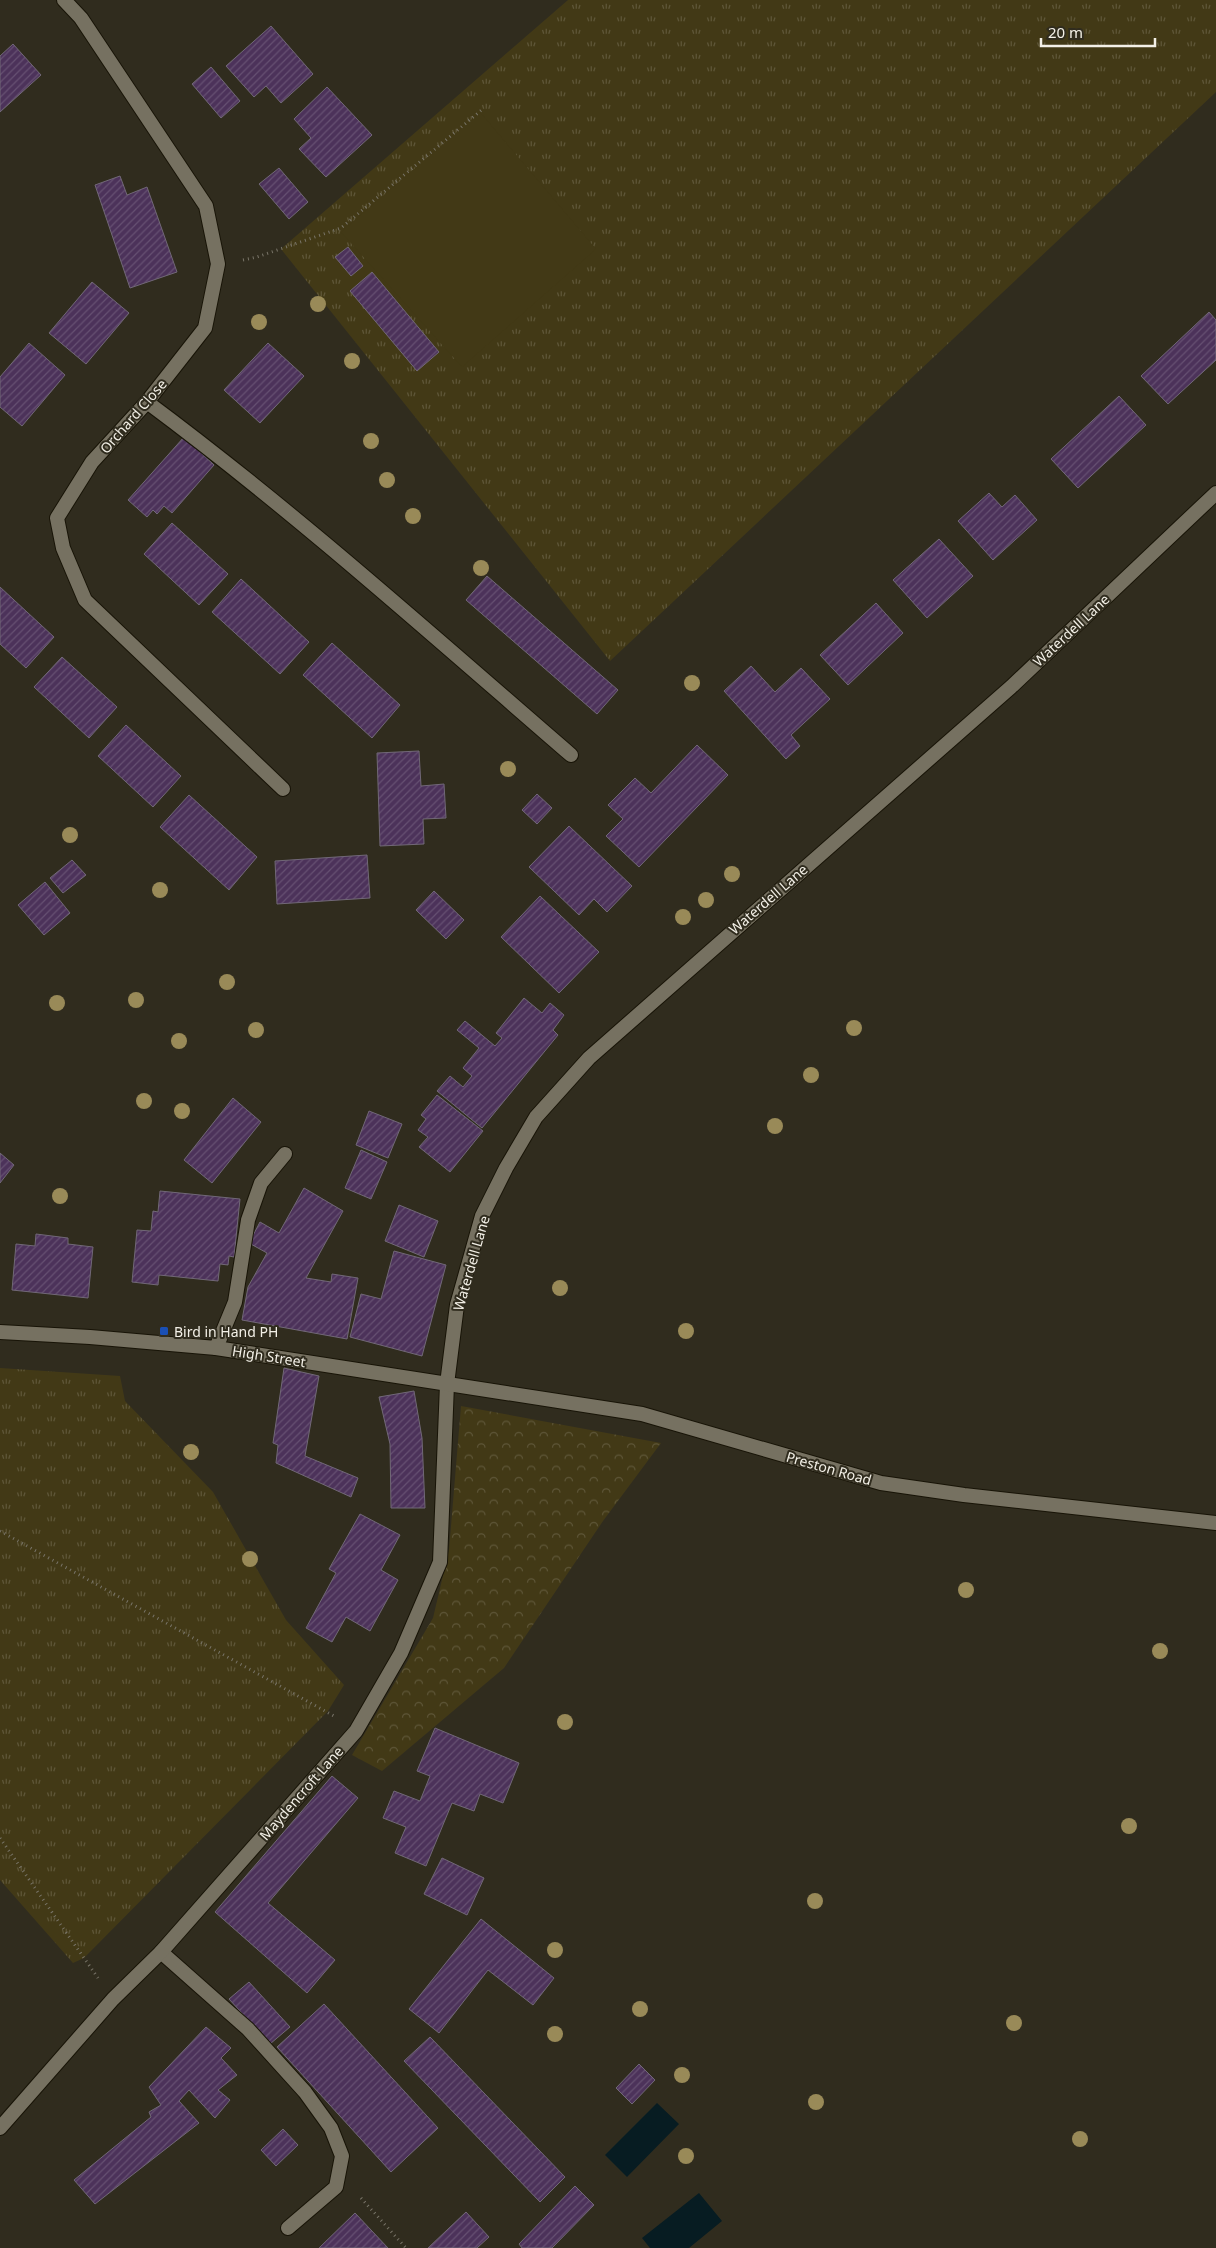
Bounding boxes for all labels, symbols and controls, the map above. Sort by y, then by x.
scale bar [1041,15,1155,47]
text: 20 m [1048,22,1083,42]
street label: Orchard Close [95,375,171,457]
street label: Waterdell Lane [1029,590,1113,670]
street label: Waterdell Lane [725,860,811,938]
street label: Waterdell Lane [448,1213,494,1313]
place label: Bird in Hand PH [174,1322,278,1341]
marker: Bird in Hand PH [158,1325,170,1337]
street label: High Street [231,1341,307,1371]
street label: Preston Road [784,1447,874,1489]
street label: Maydencroft Lane [255,1742,347,1844]

